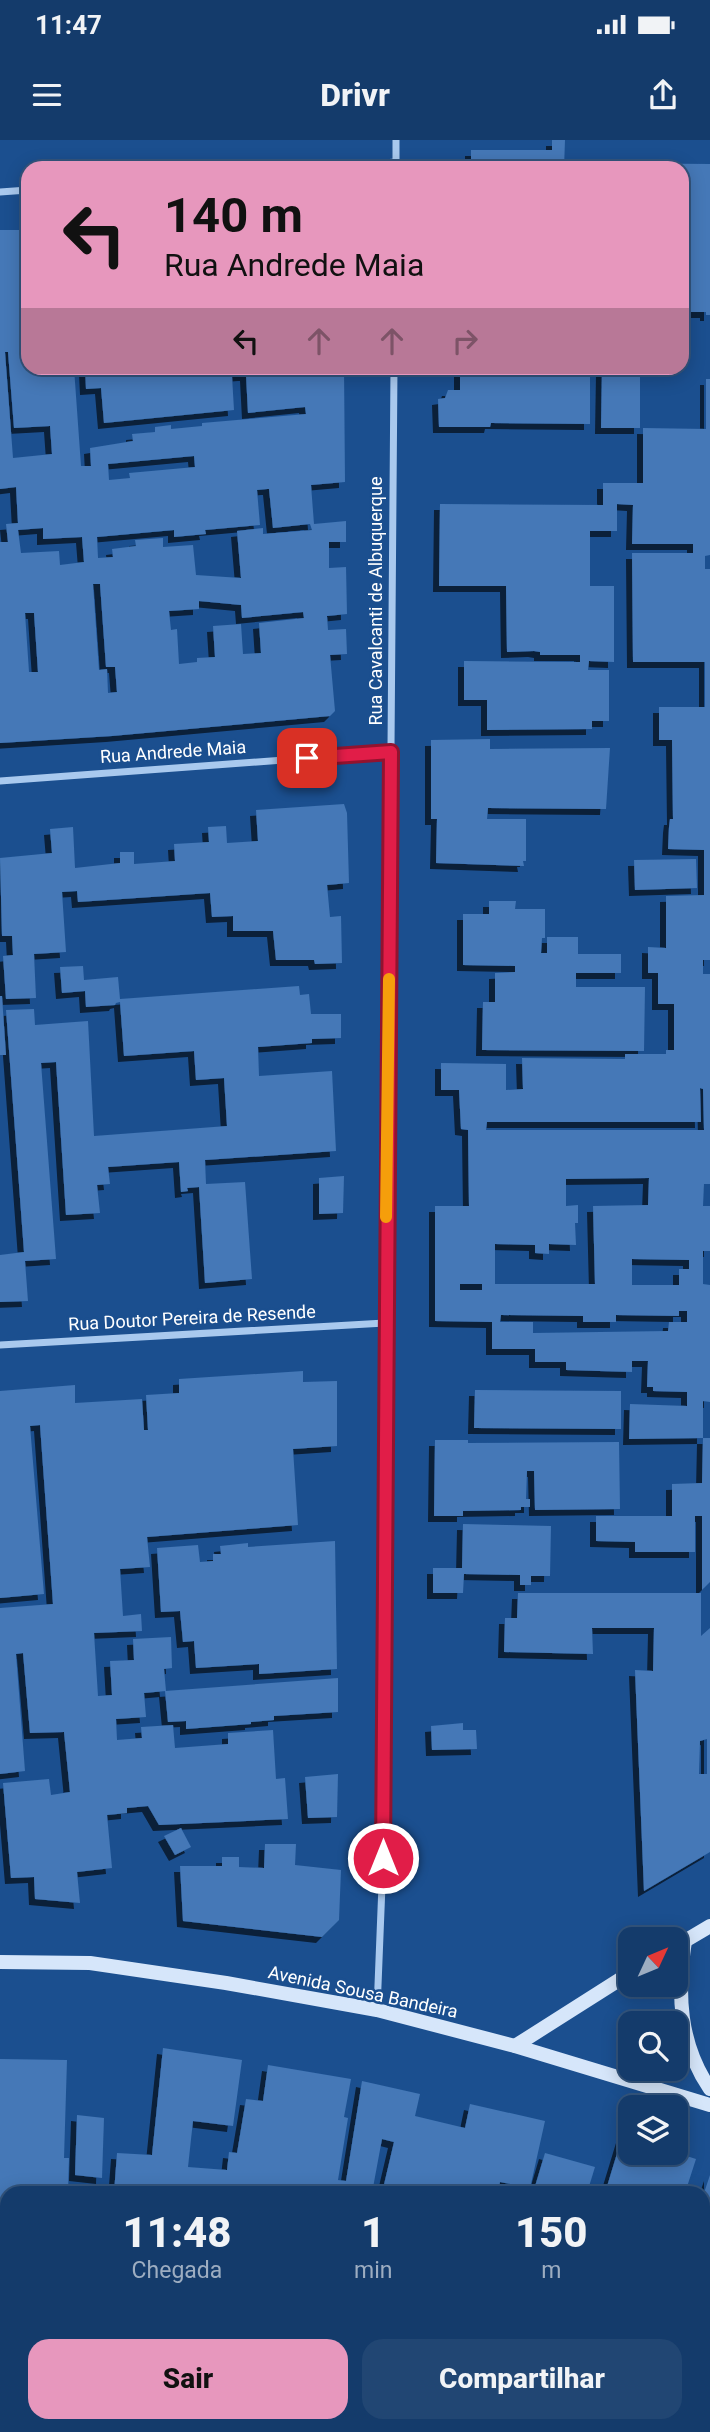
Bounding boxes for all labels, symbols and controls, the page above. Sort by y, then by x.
text: 11:47 [35,10,102,40]
icon: menu [28,76,66,114]
text: Drivr [320,76,390,114]
icon: share [644,76,682,114]
text: 140 m [164,187,303,244]
icon: left [49,189,140,280]
text: Rua Andrede Maia [164,246,424,284]
icon: left [227,322,265,360]
icon: ahead [300,322,338,360]
icon: ahead [373,322,411,360]
icon: right [446,322,484,360]
street label: Rua Cavalcanti de Albuquerque [365,477,386,725]
pin [277,728,337,788]
street label: Rua Andrede Maia [99,736,247,767]
icon: arrive [288,739,326,777]
street label: Rua Doutor Pereira de Resende [68,1301,316,1334]
position arrow [346,1821,420,1895]
north arrow [618,1927,688,1997]
map controls [618,1927,688,2165]
street label: Avenida Sousa Bandeira [266,1961,460,2022]
button: search [618,2011,688,2081]
button: layers [618,2095,688,2165]
text: 11:48 [122,2208,232,2257]
text: 1 [361,2208,385,2257]
text: 150 [515,2208,588,2257]
text: Chegada [132,2257,222,2284]
text: min [354,2257,392,2284]
text: m [541,2257,561,2284]
button: Sair [28,2339,348,2419]
button: Compartilhar [362,2339,682,2419]

